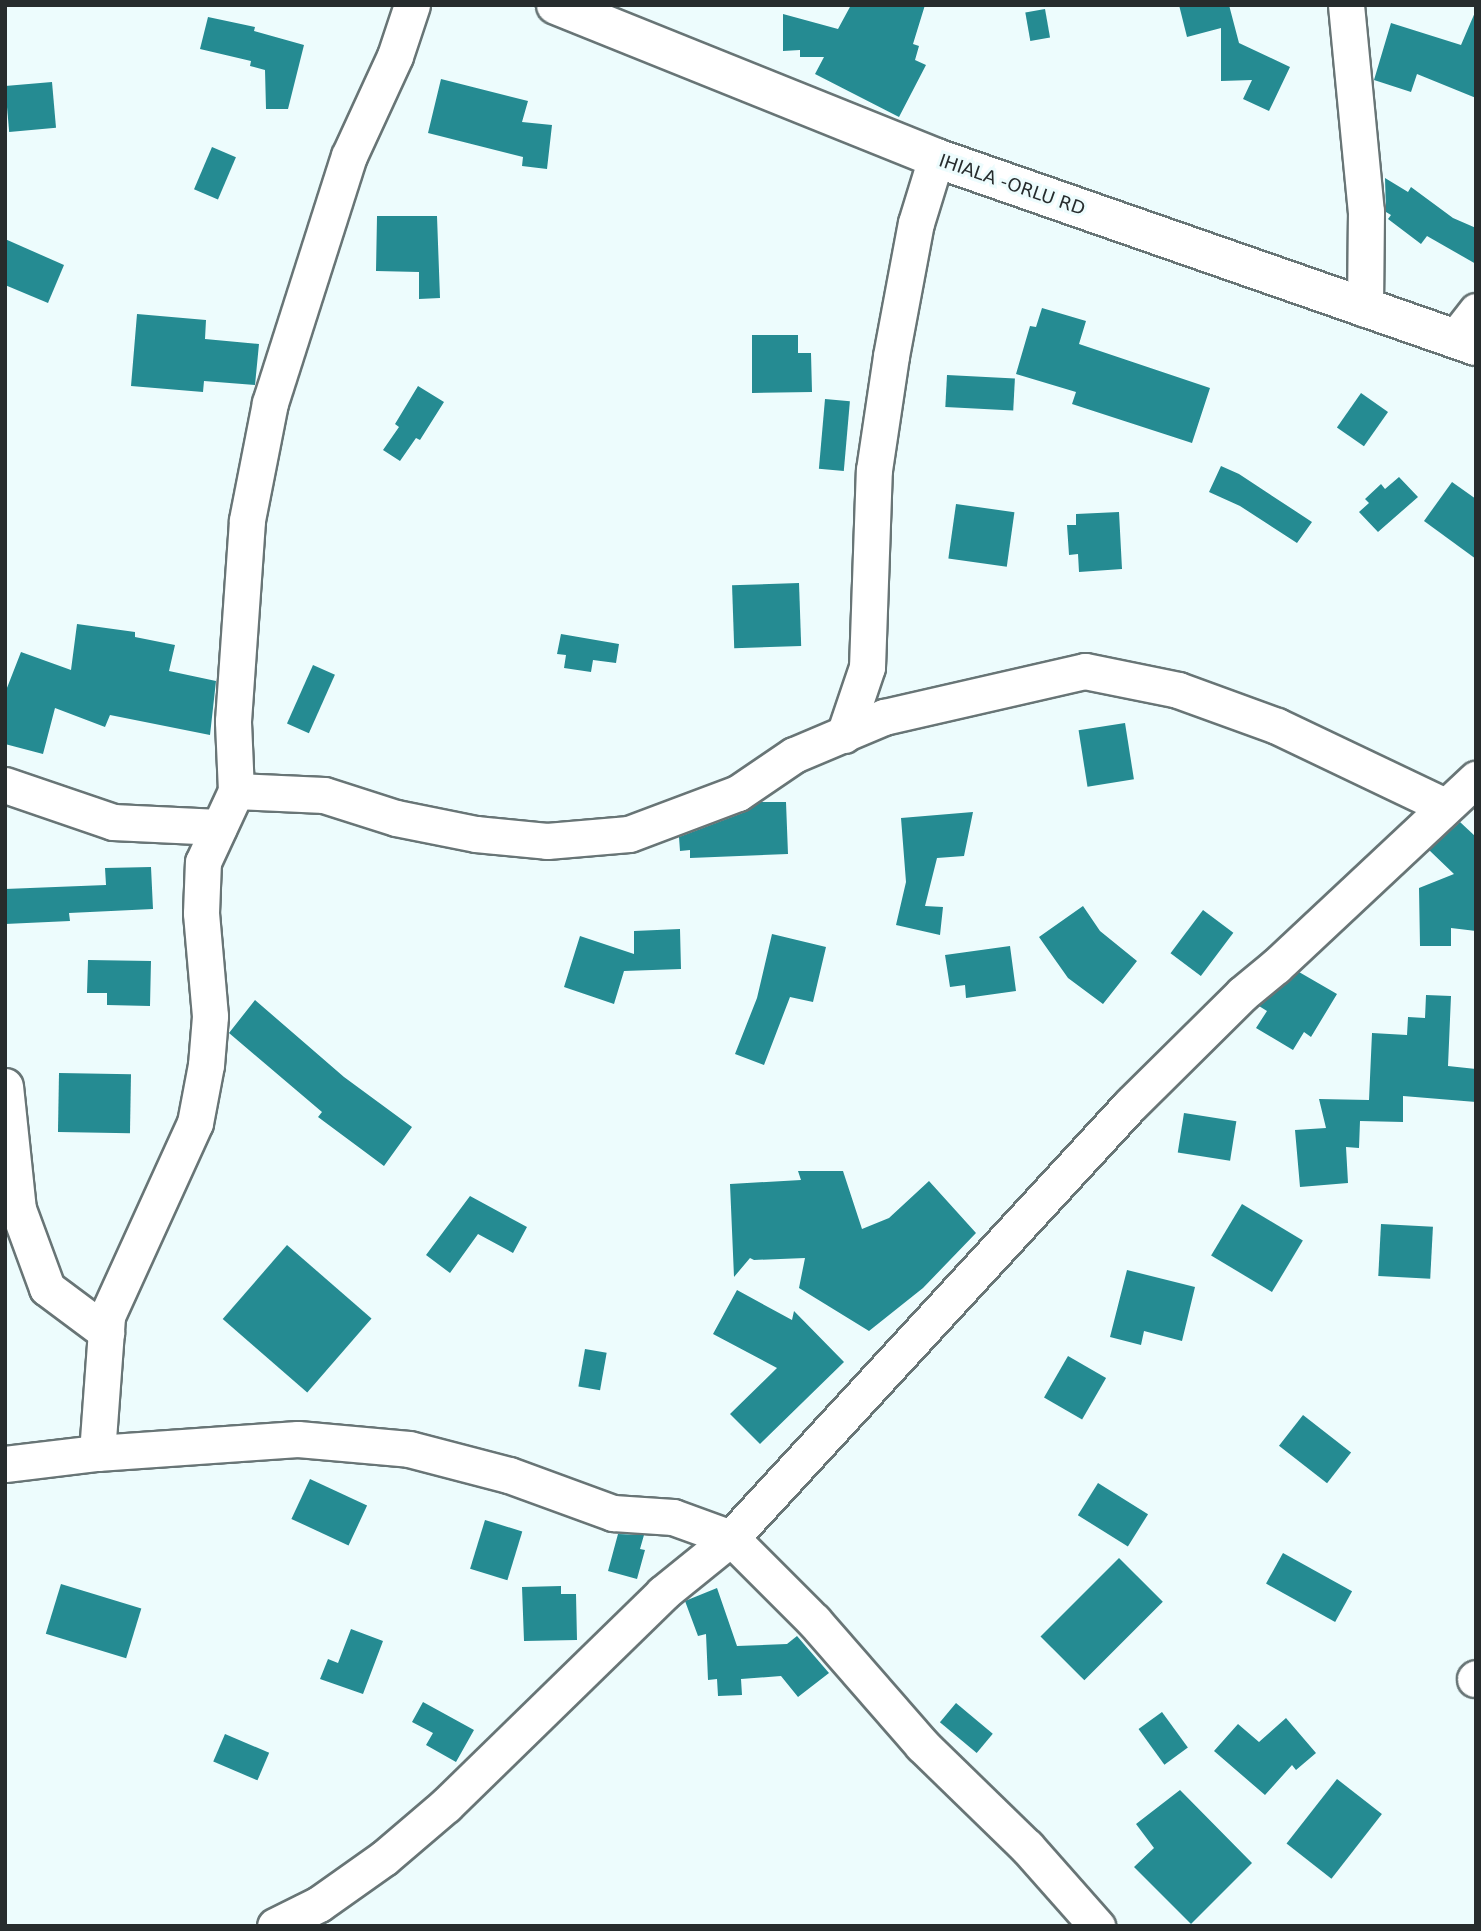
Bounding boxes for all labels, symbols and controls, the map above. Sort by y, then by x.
street label: IHIALA -ORLU RD [936,150,1088,220]

